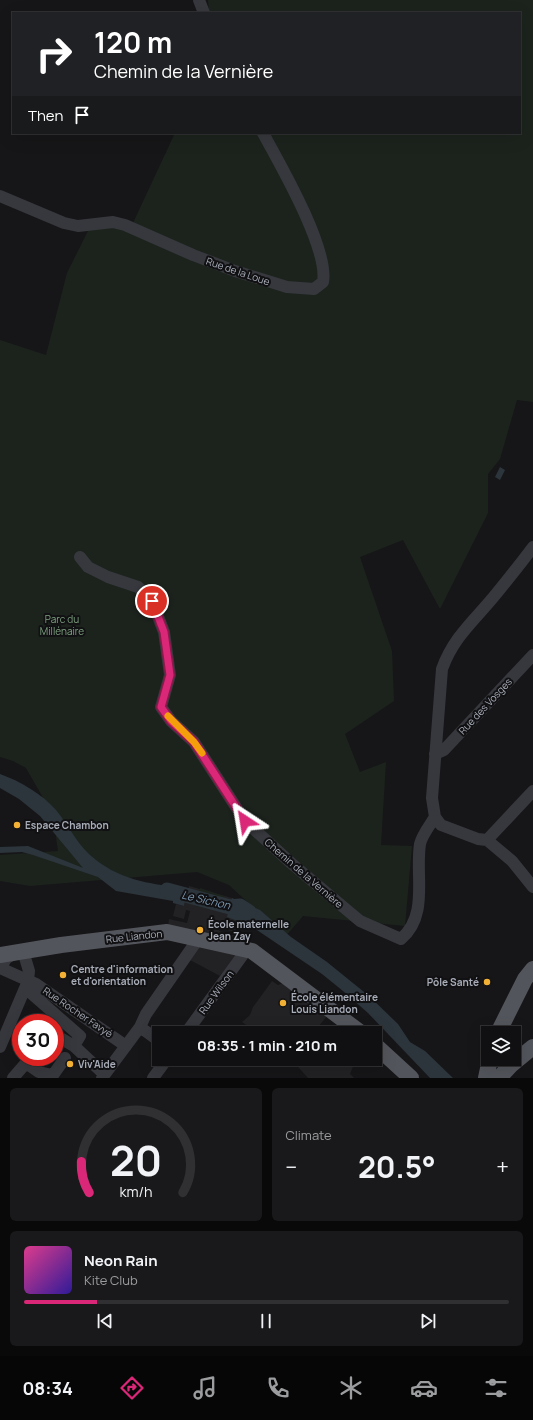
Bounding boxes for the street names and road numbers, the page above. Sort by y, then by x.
street label: Rue de la Loue [204,254,272,289]
street label: Rue des Vosges [455,675,515,737]
street label: Chemin de la Vernière [262,835,346,911]
street label: Rue Liandon [105,926,163,946]
street label: Rue Wilson [195,967,237,1017]
street label: Rue Rocher Favyé [40,983,116,1041]

